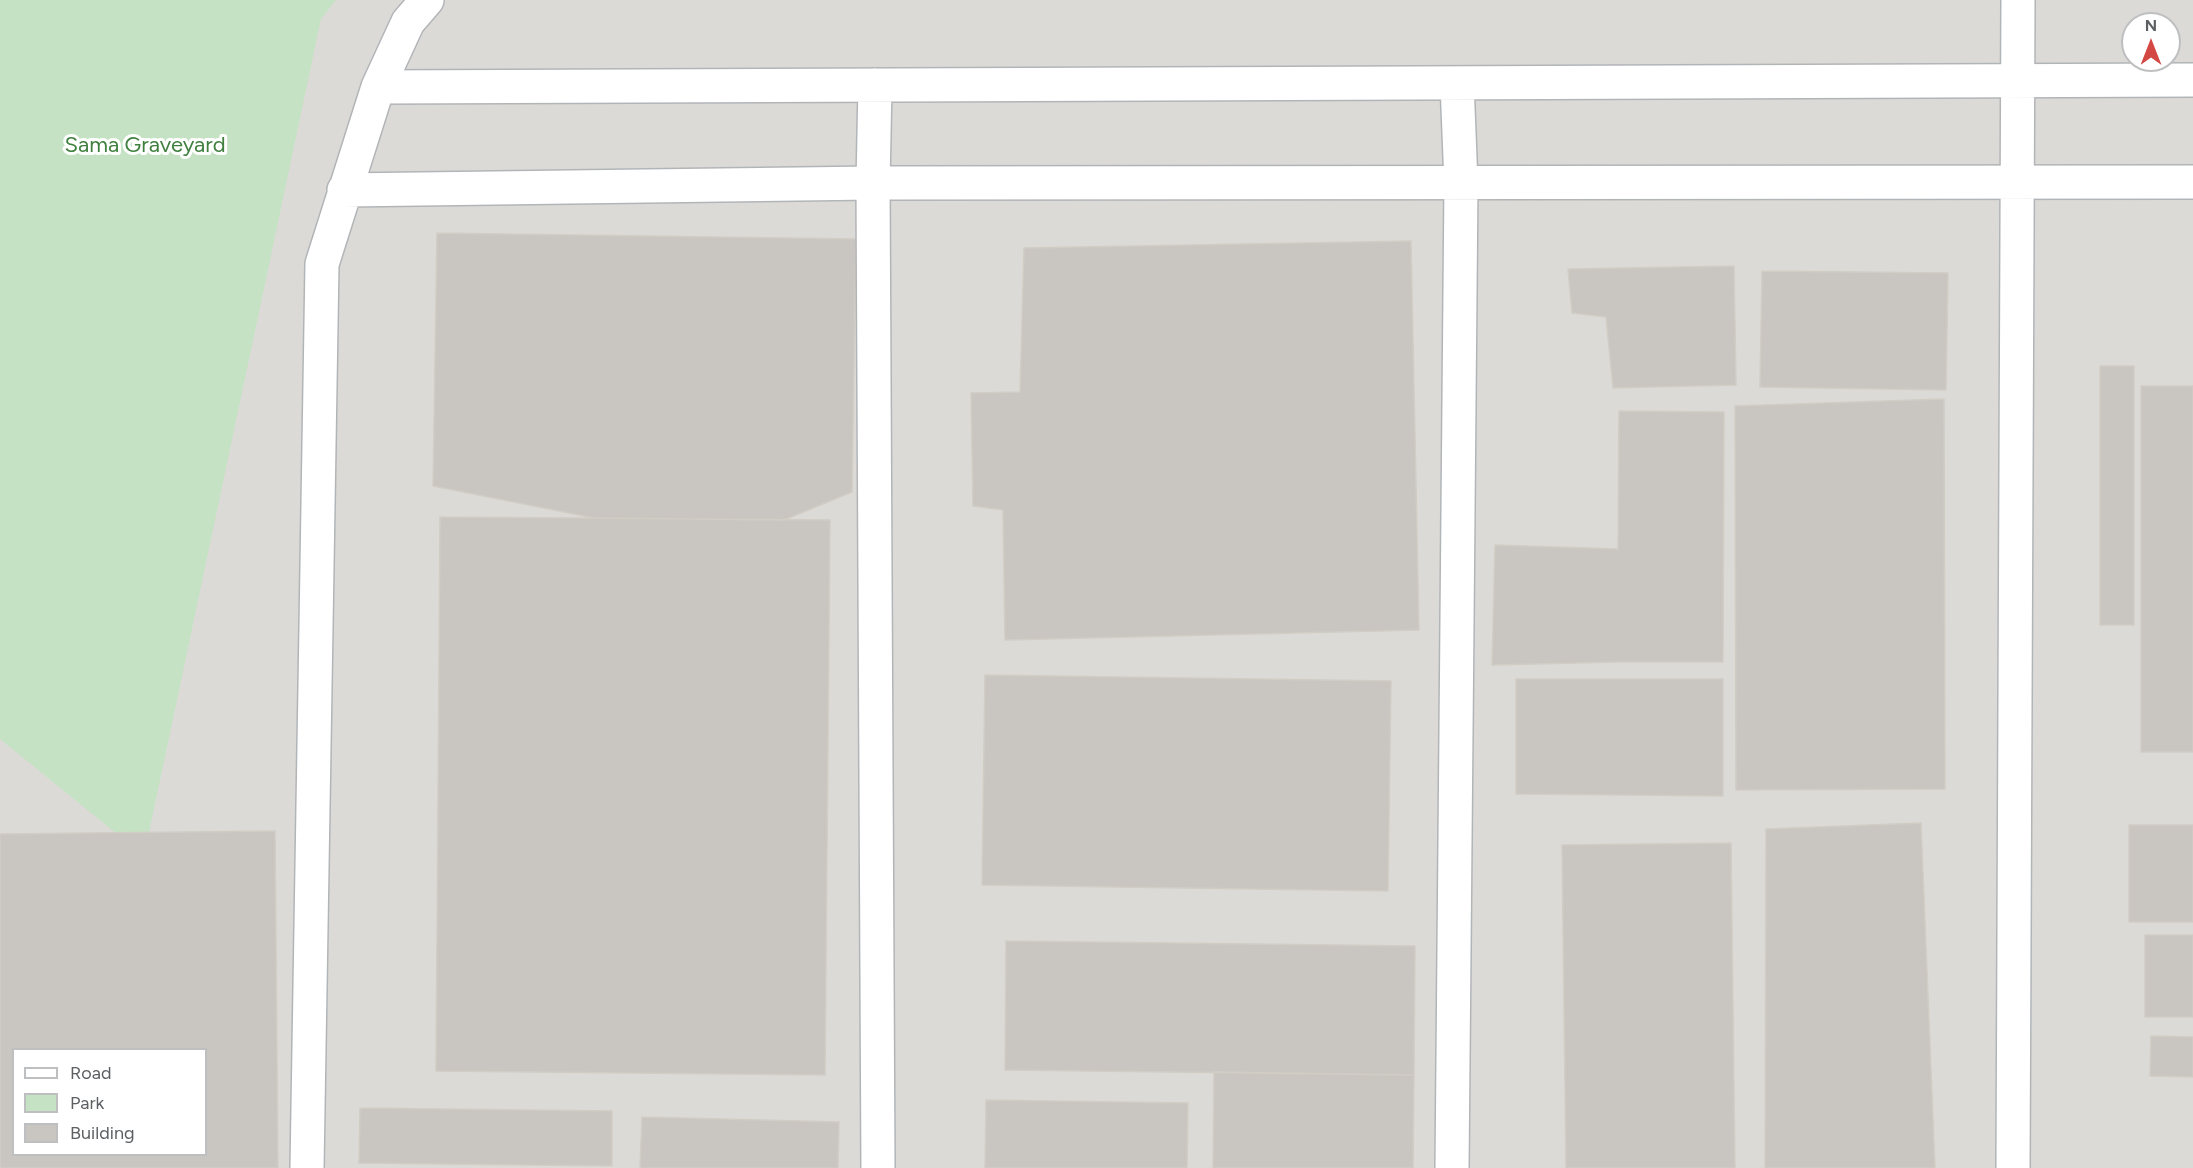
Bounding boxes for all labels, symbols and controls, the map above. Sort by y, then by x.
north arrow [2121,12,2181,72]
text: N [2145,16,2157,35]
park label: Sama Graveyard [64,133,226,159]
legend [12,1048,207,1156]
text: Road [70,1062,111,1084]
text: Park [70,1092,104,1114]
text: Building [70,1122,135,1144]

